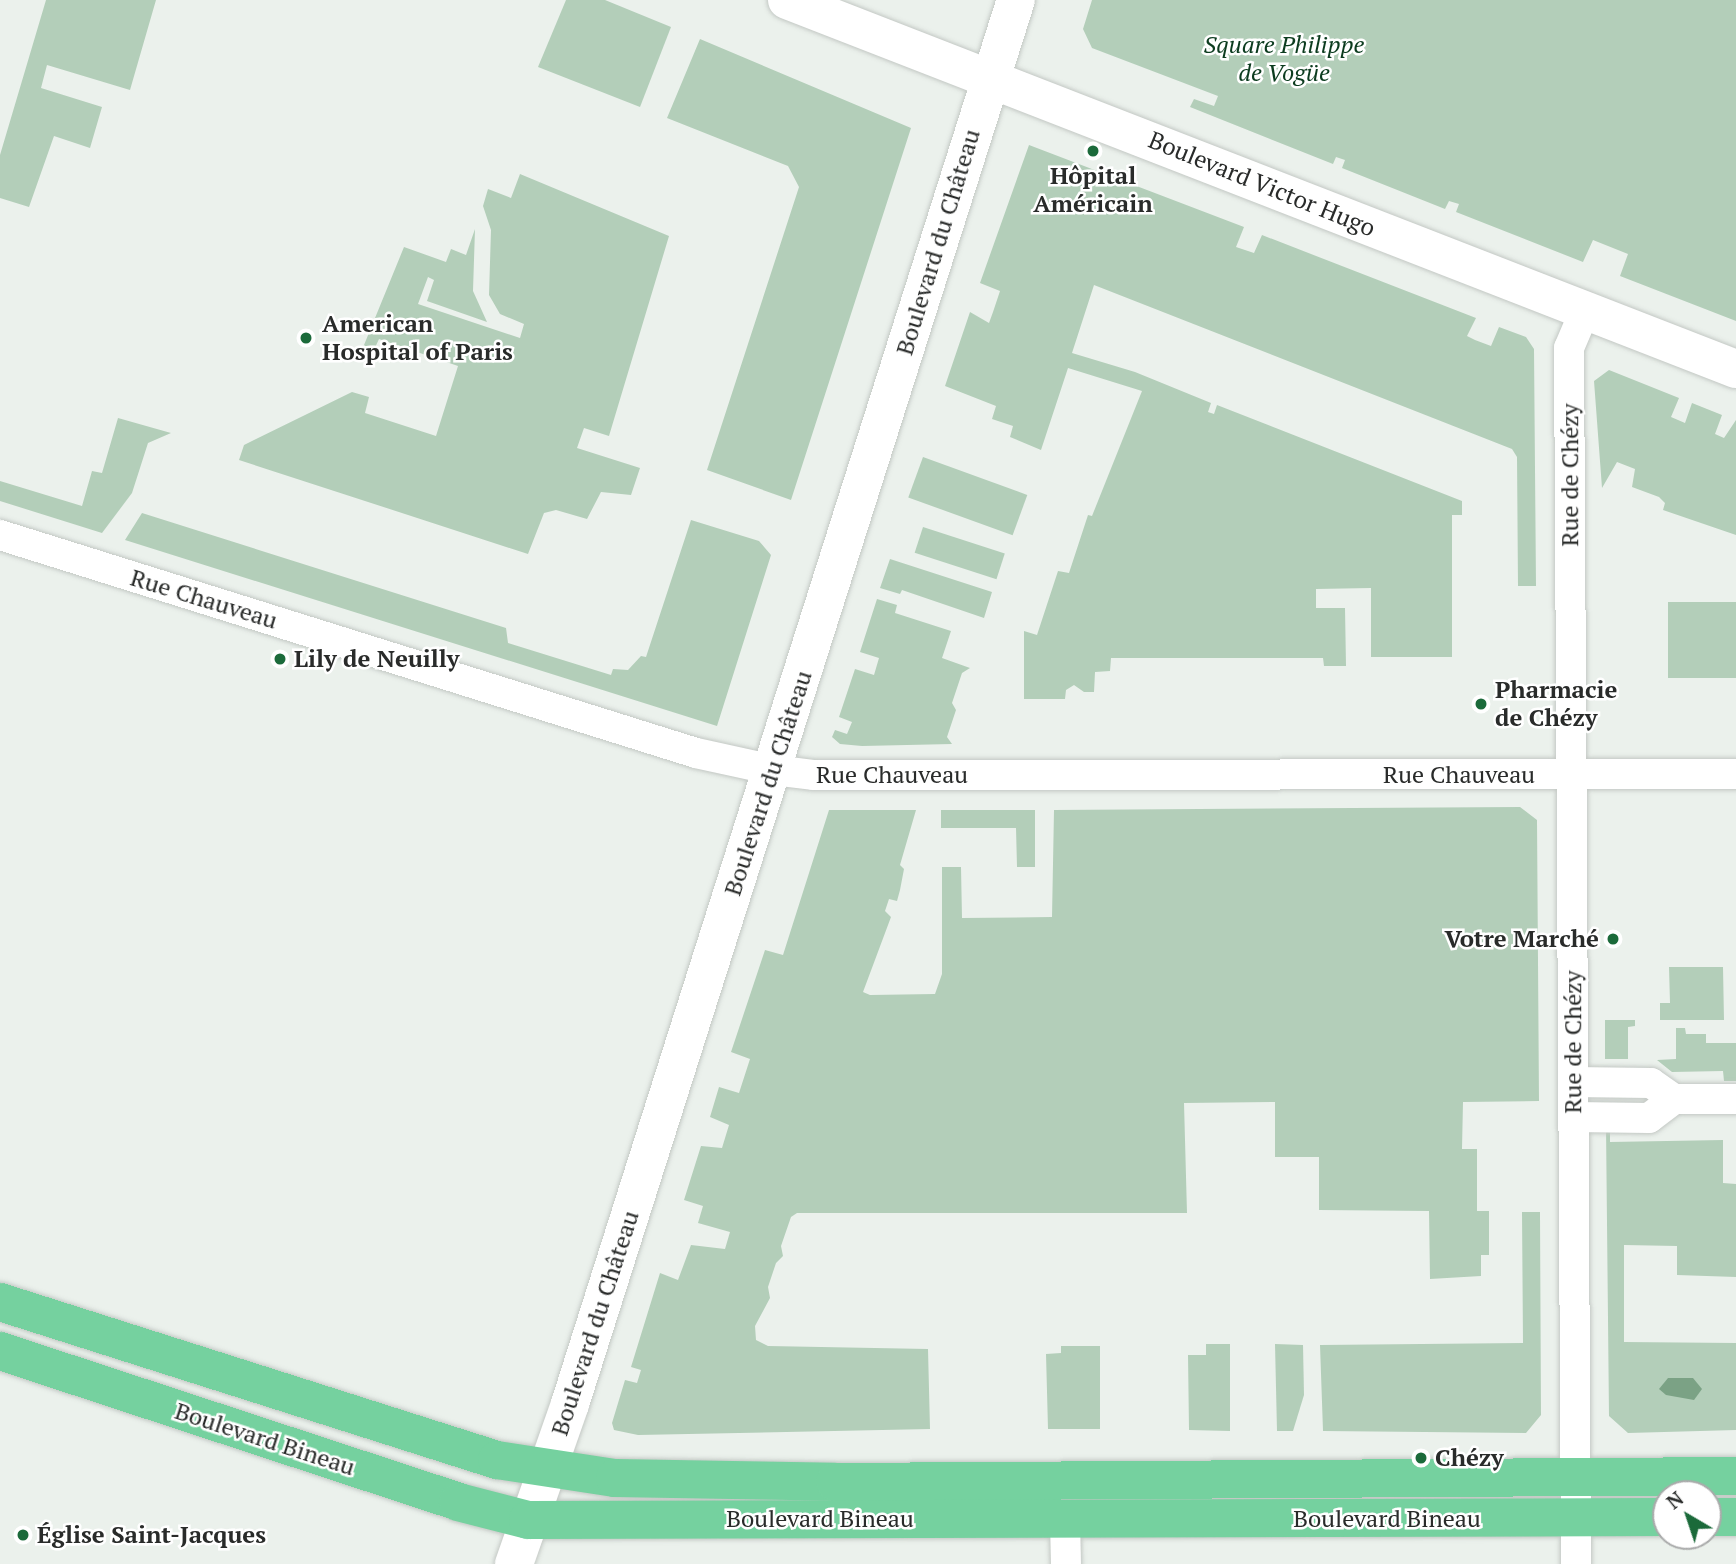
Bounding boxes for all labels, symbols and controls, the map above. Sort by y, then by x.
park label: Square Philippe de Vogüe [1204,31,1364,87]
street label: Boulevard Victor Hugo [1144,125,1380,243]
street label: Boulevard du Château [890,126,986,358]
marker: Hôpital Américain [1085,143,1101,159]
place label: Hôpital Américain [1033,162,1153,218]
place label: American Hospital of Paris [322,310,513,366]
marker: American Hospital of Paris [296,328,316,348]
street label: Rue de Chézy [1556,403,1584,547]
street label: Rue Chauveau [127,563,281,635]
place label: Lily de Neuilly [294,645,459,673]
marker: Lily de Neuilly [272,651,288,667]
street label: Boulevard du Château [718,667,818,899]
place label: Pharmacie de Chézy [1495,676,1617,732]
marker: Pharmacie de Chézy [1473,696,1489,712]
street label: Rue Chauveau [816,761,968,789]
street label: Rue Chauveau [1383,761,1535,789]
place label: Votre Marché [1444,925,1599,953]
marker: Votre Marché [1605,931,1621,947]
street label: Rue de Chézy [1559,970,1587,1114]
street label: Boulevard du Château [545,1207,645,1439]
street label: Boulevard Bineau [171,1396,359,1482]
place label: Chézy [1435,1444,1504,1472]
marker: Chézy [1413,1450,1429,1466]
north arrow [1652,1480,1722,1550]
text: N [1661,1486,1688,1514]
street label: Boulevard Bineau [726,1505,914,1533]
street label: Boulevard Bineau [1293,1505,1481,1533]
place label: Église Saint-Jacques [37,1521,266,1549]
marker: Église Saint-Jacques [15,1527,31,1543]

